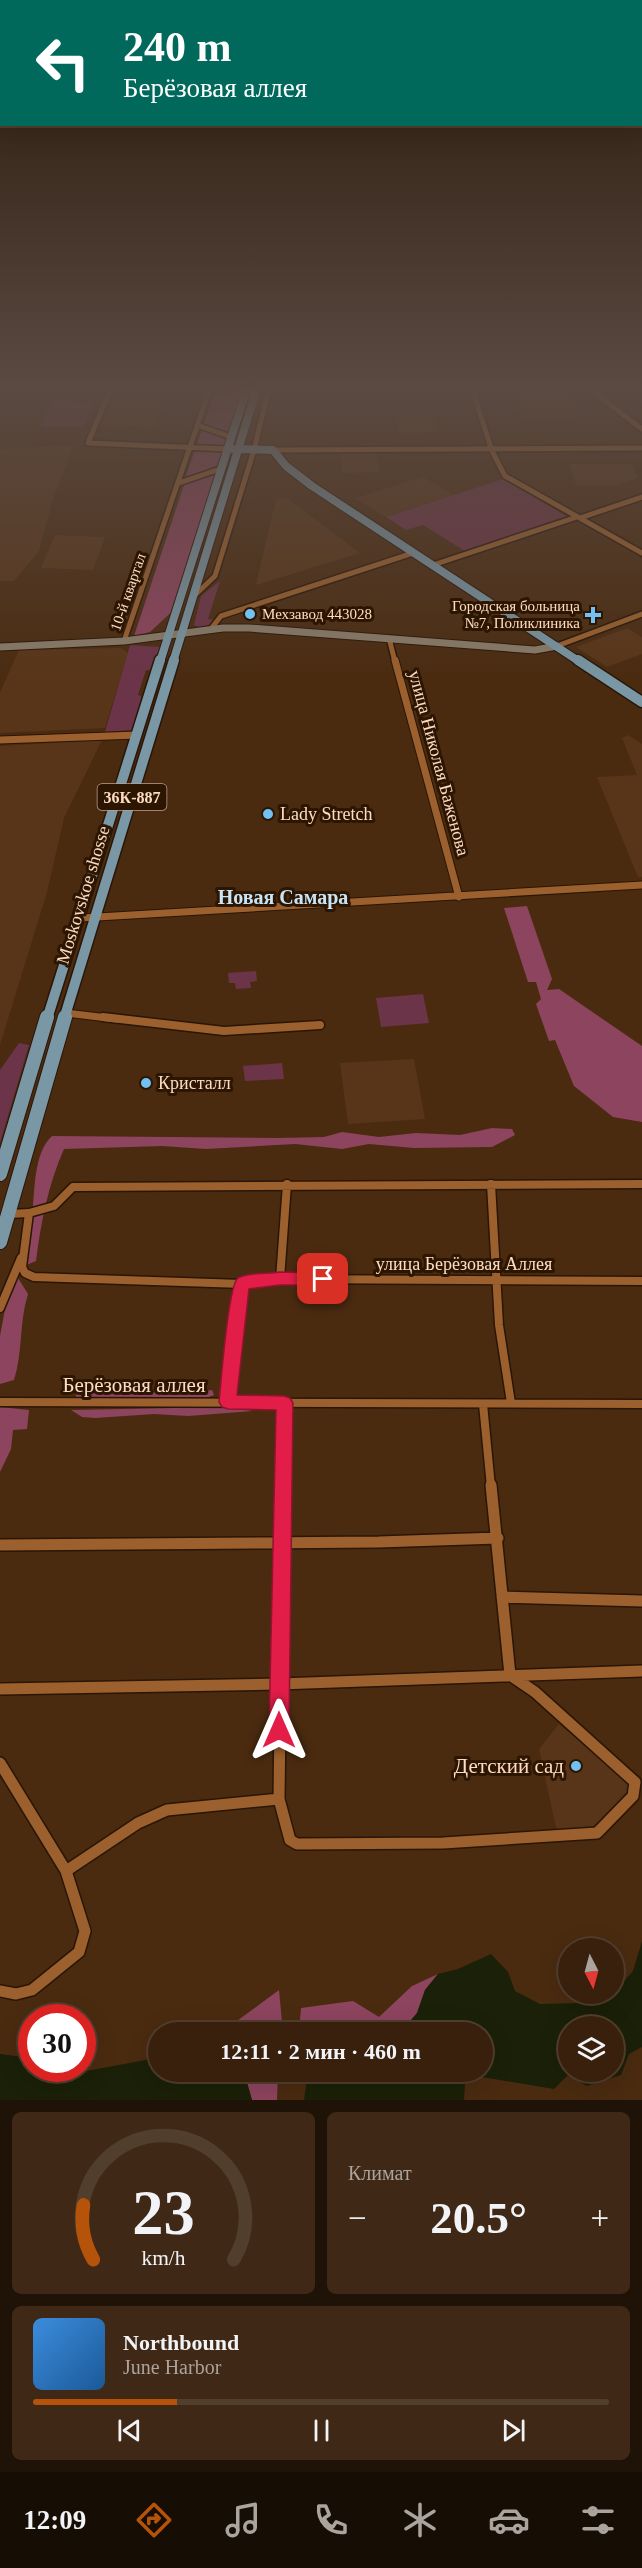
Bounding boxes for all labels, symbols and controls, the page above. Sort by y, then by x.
icon: left [24,24,102,102]
text: 240 m [123,24,232,70]
text: Берёзовая аллея [123,73,307,103]
street label: 10-й квартал [107,551,149,633]
place label: Городская больница №7, Поликлиника [452,598,580,631]
place label: Мехзавод 443028 [262,606,372,622]
marker: Городская больница №7, Поликлиника [584,606,602,624]
marker: Мехзавод 443028 [243,607,257,621]
street label: улица Николая Баженова [405,668,473,858]
road number: 36К-887 [98,784,166,810]
place label: Lady Stretch [280,804,372,824]
marker: Lady Stretch [261,807,275,821]
street label: Moskovskoe shosse [52,823,114,967]
district label: Новая Самара [218,886,348,909]
place label: Кристалл [158,1073,231,1093]
marker: Кристалл [139,1076,153,1090]
pin [297,1253,348,1304]
street label: улица Берёзовая Аллея [376,1254,552,1274]
icon: arrive [306,1262,339,1295]
street label: Берёзовая аллея [62,1373,206,1397]
position arrow [247,1698,311,1762]
place label: Детский сад [454,1754,564,1778]
marker: Детский сад [569,1759,583,1773]
north arrow [558,1938,624,2004]
map controls [558,1938,624,2082]
speed limit sign: 30 [18,2004,96,2082]
button: layers [558,2016,624,2082]
text: 12:11 · 2 мин · 460 m [220,2039,421,2064]
text: Климат [348,2162,412,2184]
text: 23 [132,2178,195,2247]
text: 20.5° [430,2193,527,2243]
text: − [348,2200,367,2236]
text: + [590,2200,609,2236]
text: km/h [141,2246,186,2270]
text: Northbound [123,2330,239,2355]
text: June Harbor [123,2356,221,2378]
icon: previous [113,2414,146,2447]
icon: pause [305,2414,338,2447]
icon: next [497,2414,530,2447]
icon: directions [133,2499,175,2541]
icon: music [222,2499,264,2541]
icon: phone [310,2499,352,2541]
icon: climate [399,2499,441,2541]
icon: car [488,2499,530,2541]
icon: filters [577,2499,619,2541]
text: 12:09 [23,2505,86,2535]

